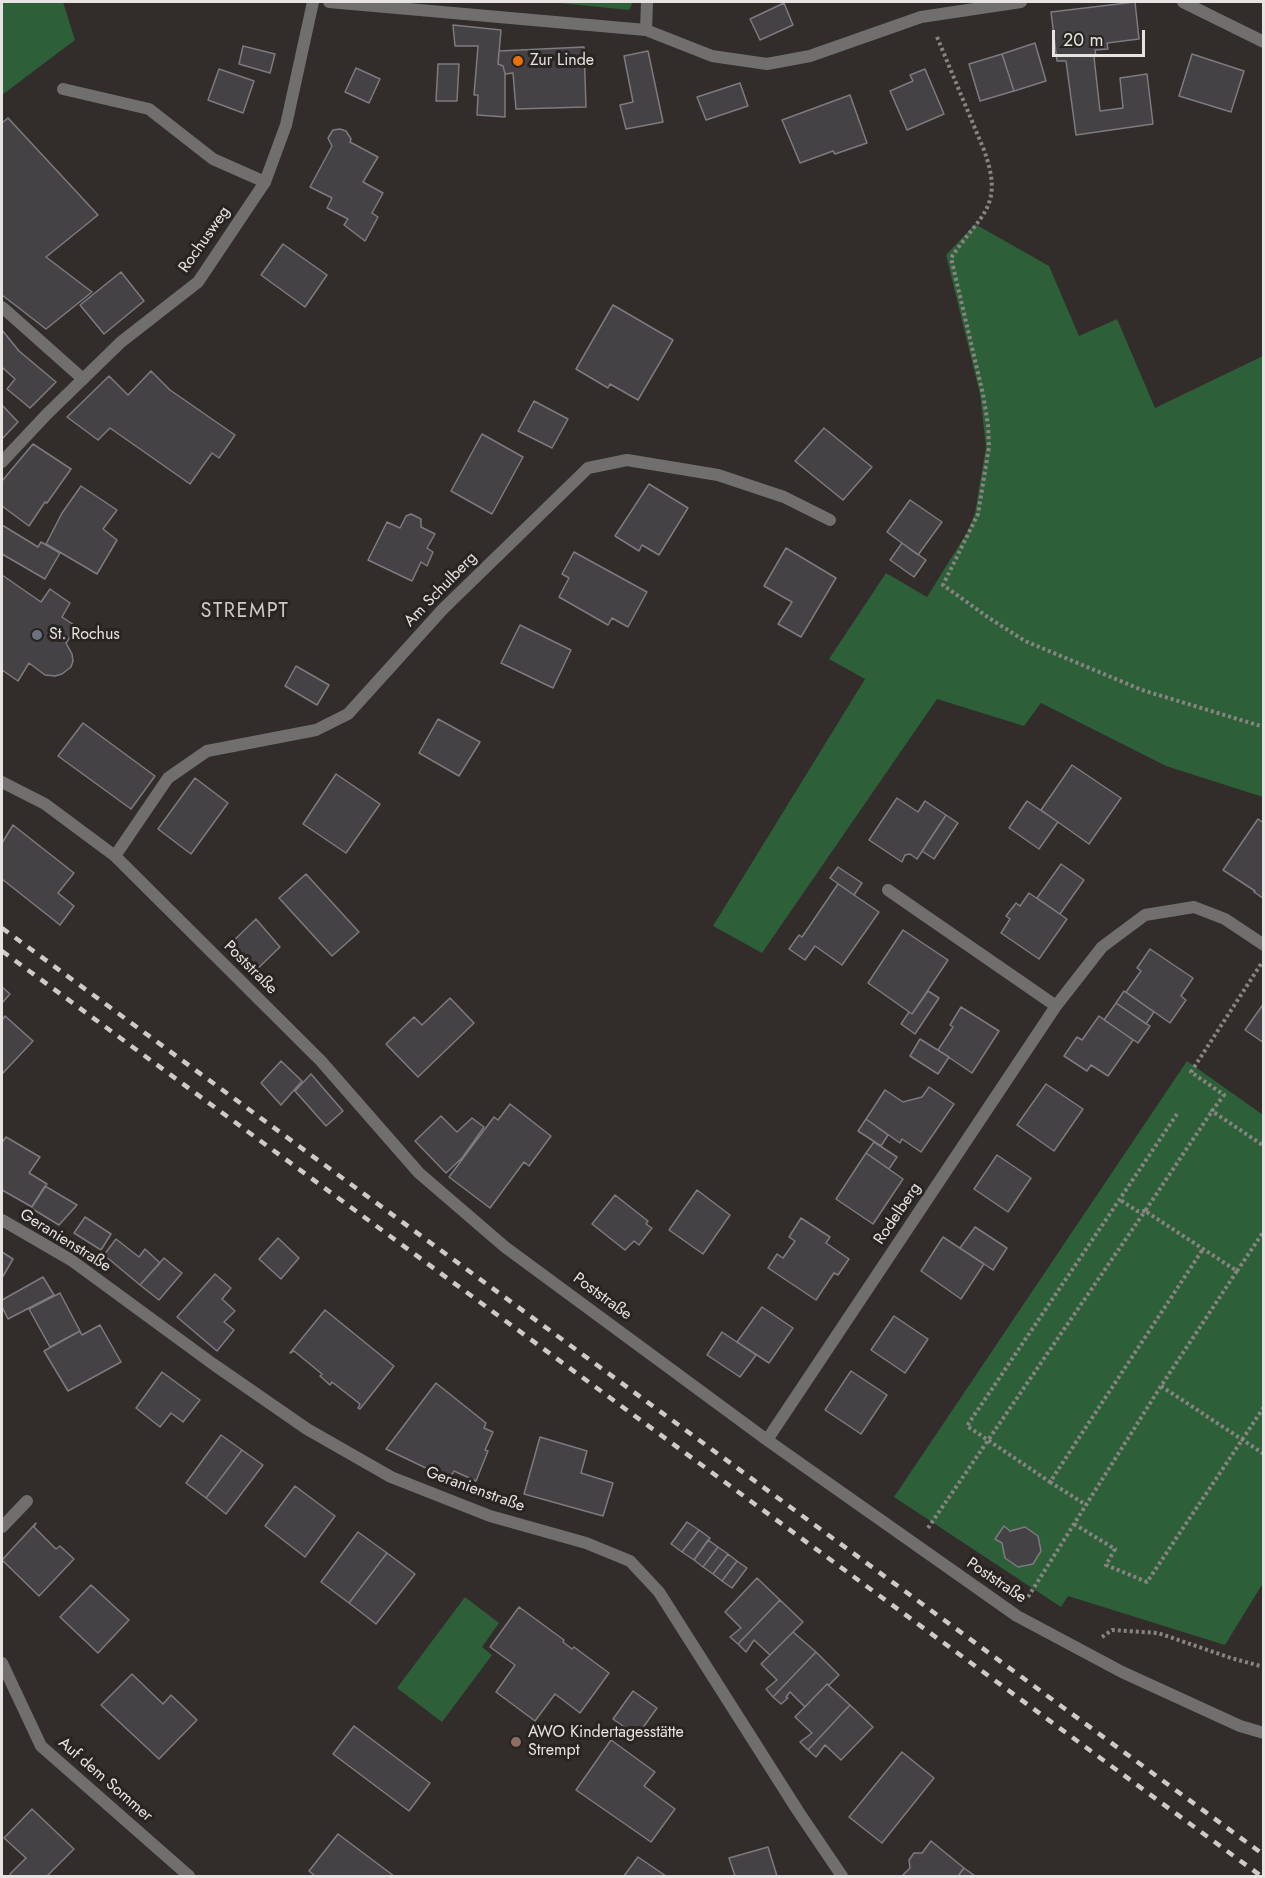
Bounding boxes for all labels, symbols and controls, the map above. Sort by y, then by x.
scale bar [1055,18,1148,56]
text: 20 m [1063,27,1103,53]
place label: Zur Linde [530,51,594,71]
marker: Zur Linde [511,54,525,68]
street label: Rochusweg [175,203,235,277]
street label: Am Schulberg [401,549,481,631]
district label: STREMPT [201,600,289,624]
place label: St. Rochus [49,625,120,645]
marker: St. Rochus [30,628,44,642]
street label: Poststraße [219,937,281,999]
street label: Rodelberg [870,1179,926,1249]
street label: Geranienstraße [16,1205,114,1277]
street label: Poststraße [569,1269,635,1325]
street label: Geranienstraße [423,1463,527,1517]
street label: Poststraße [962,1554,1030,1608]
place label: AWO Kindertagesstätte Strempt [528,1723,684,1761]
street label: Auf dem Sommer [54,1734,156,1826]
marker: AWO Kindertagesstätte Strempt [509,1735,523,1749]

